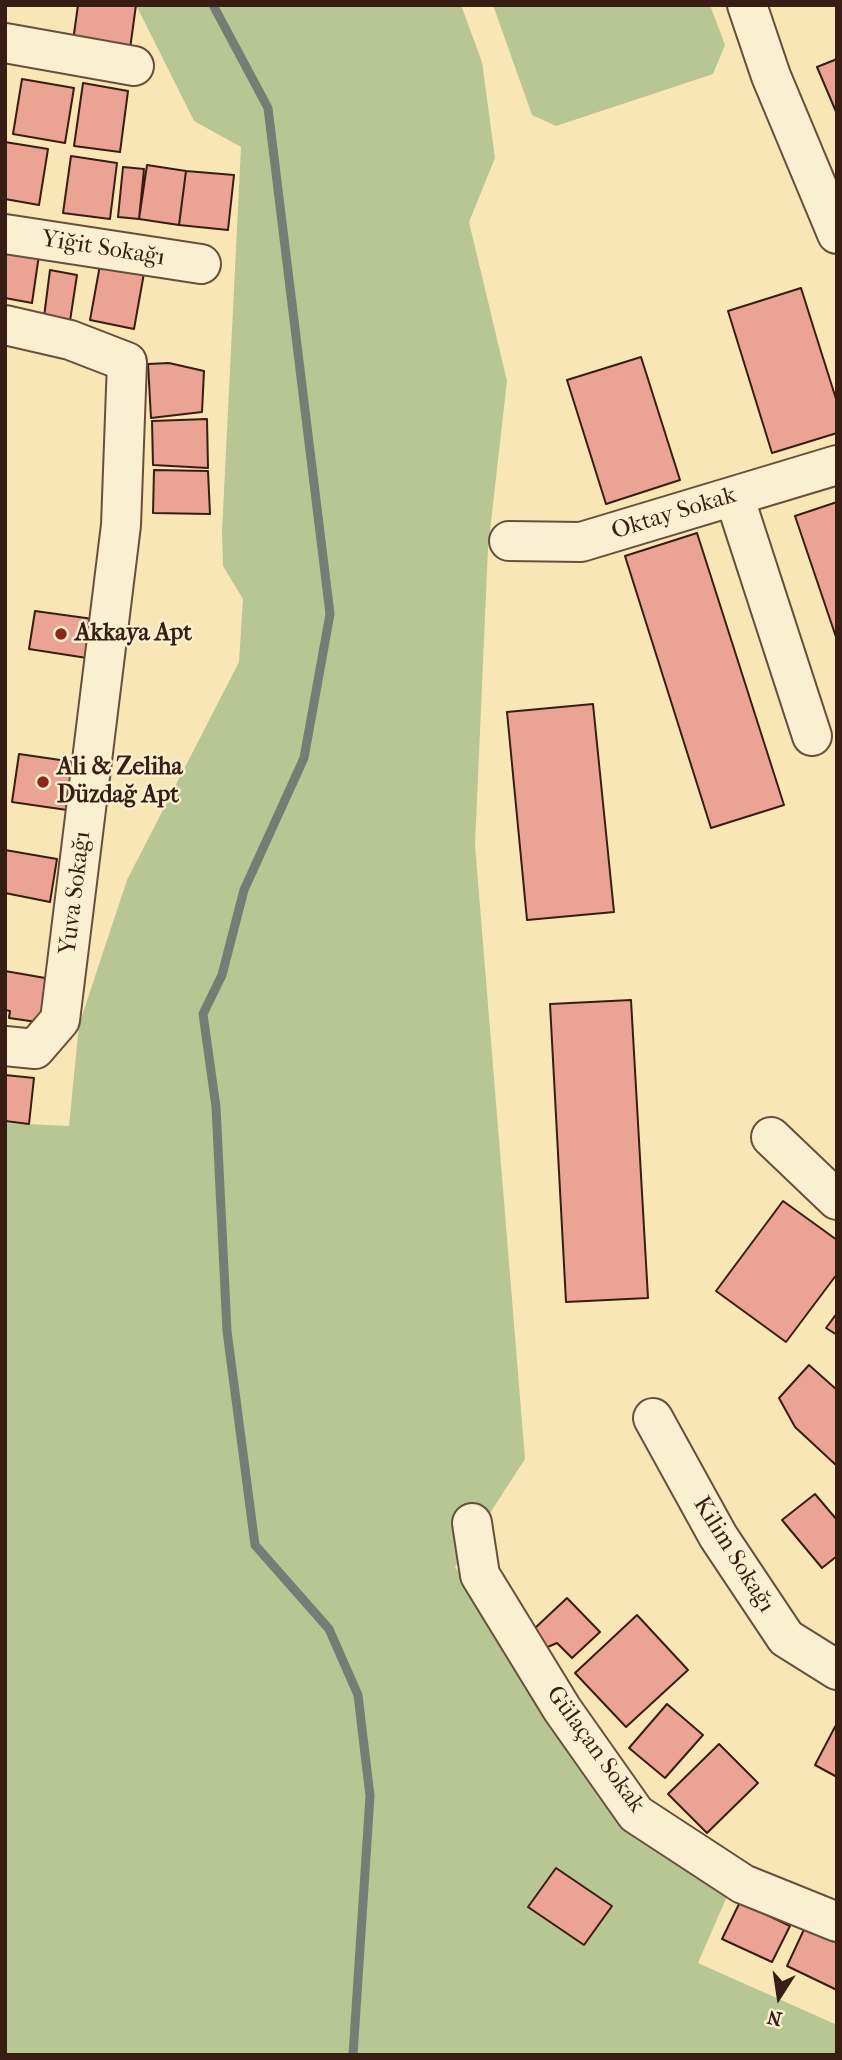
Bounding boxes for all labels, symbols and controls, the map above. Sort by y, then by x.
street label: Yiğit Sokağı [39,225,167,273]
street label: Oktay Sokak [608,481,740,547]
place label: Akkaya Apt [75,620,192,648]
marker: Akkaya Apt [53,626,69,642]
place label: Ali & Zeliha Düzdağ Apt [57,754,183,810]
marker: Ali & Zeliha Düzdağ Apt [35,774,51,790]
street label: Yuva Sokağı [54,830,98,956]
street label: Kilim Sokağı [686,1492,780,1618]
street label: Gülaçan Sokak [539,1681,651,1819]
north arrow [744,1962,814,2032]
text: N [765,2005,784,2030]

